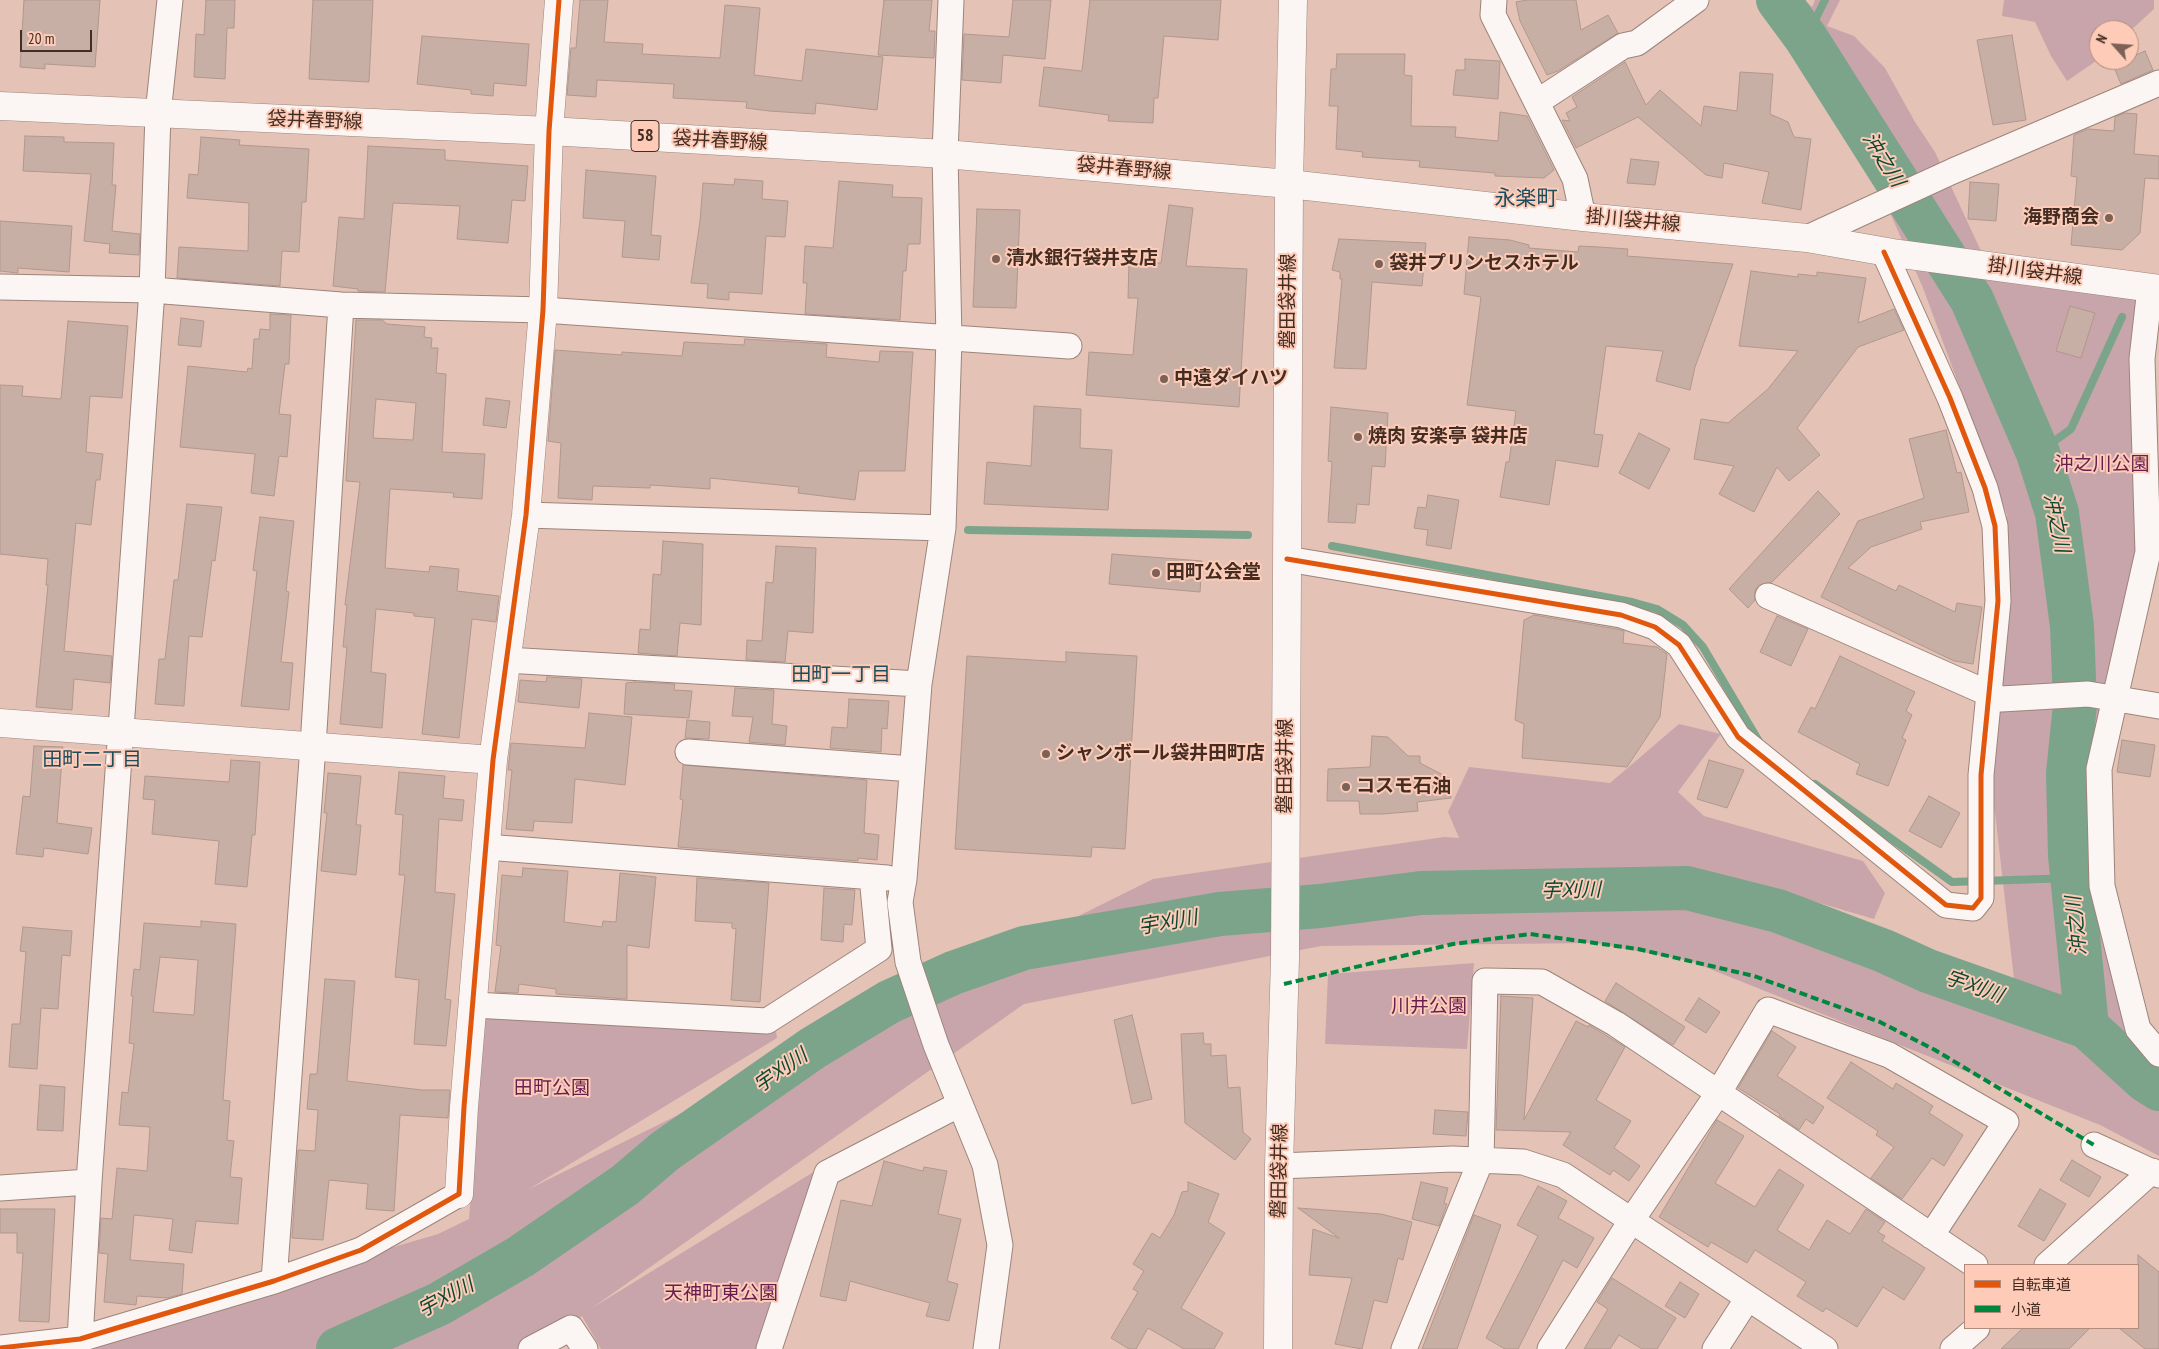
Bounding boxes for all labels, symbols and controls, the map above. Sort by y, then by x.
scale bar [22,20,95,52]
north arrow [2089,20,2139,70]
text: 20 m [28,29,54,48]
text: N [2092,32,2111,46]
street label: 袋井春野線 [267,108,363,134]
road number: 58 [631,120,659,152]
street label: 袋井春野線 [672,127,768,155]
water label: 沖之川 [1857,128,1909,192]
street label: 袋井春野線 [1076,154,1172,184]
district label: 永楽町 [1495,186,1557,212]
street label: 掛川袋井線 [1585,206,1681,236]
place label: 海野商会 [2023,207,2099,229]
marker: 海野商会 [2103,212,2115,224]
place label: 清水銀行袋井支店 [1006,248,1158,270]
marker: 清水銀行袋井支店 [990,253,1002,265]
place label: 袋井プリンセスホテル [1389,253,1579,275]
street label: 磐田袋井線 [1278,254,1300,348]
street label: 掛川袋井線 [1986,254,2084,290]
marker: 袋井プリンセスホテル [1373,258,1385,270]
place label: 中遠ダイハツ [1174,368,1288,390]
marker: 中遠ダイハツ [1158,373,1170,385]
place label: 焼肉 安楽亭 袋井店 [1368,426,1528,448]
marker: 焼肉 安楽亭 袋井店 [1352,431,1364,443]
park label: 沖之川公園 [2055,454,2149,476]
water label: 沖之川 [2038,491,2074,555]
place label: 田町公会堂 [1166,562,1261,584]
marker: 田町公会堂 [1150,567,1162,579]
district label: 田町一丁目 [791,663,891,687]
street label: 磐田袋井線 [1275,719,1297,813]
place label: シャンボール袋井田町店 [1056,743,1265,765]
district label: 田町二丁目 [42,748,142,772]
marker: シャンボール袋井田町店 [1040,748,1052,760]
place label: コスモ石油 [1356,776,1451,798]
marker: コスモ石油 [1340,781,1352,793]
water label: 宇刈川 [1541,878,1601,904]
water label: 沖之川 [2062,895,2092,957]
water label: 宇刈川 [1136,906,1200,940]
water label: 宇刈川 [1942,966,2006,1008]
park label: 川井公園 [1391,996,1467,1018]
water label: 宇刈川 [750,1044,812,1098]
park label: 田町公園 [514,1078,590,1100]
street label: 磐田袋井線 [1268,1123,1292,1219]
legend [1964,1264,2139,1329]
water label: 宇刈川 [414,1273,478,1323]
text: 自転車道 [2011,1275,2071,1294]
park label: 天神町東公園 [664,1283,778,1305]
text: 小道 [2011,1300,2041,1319]

